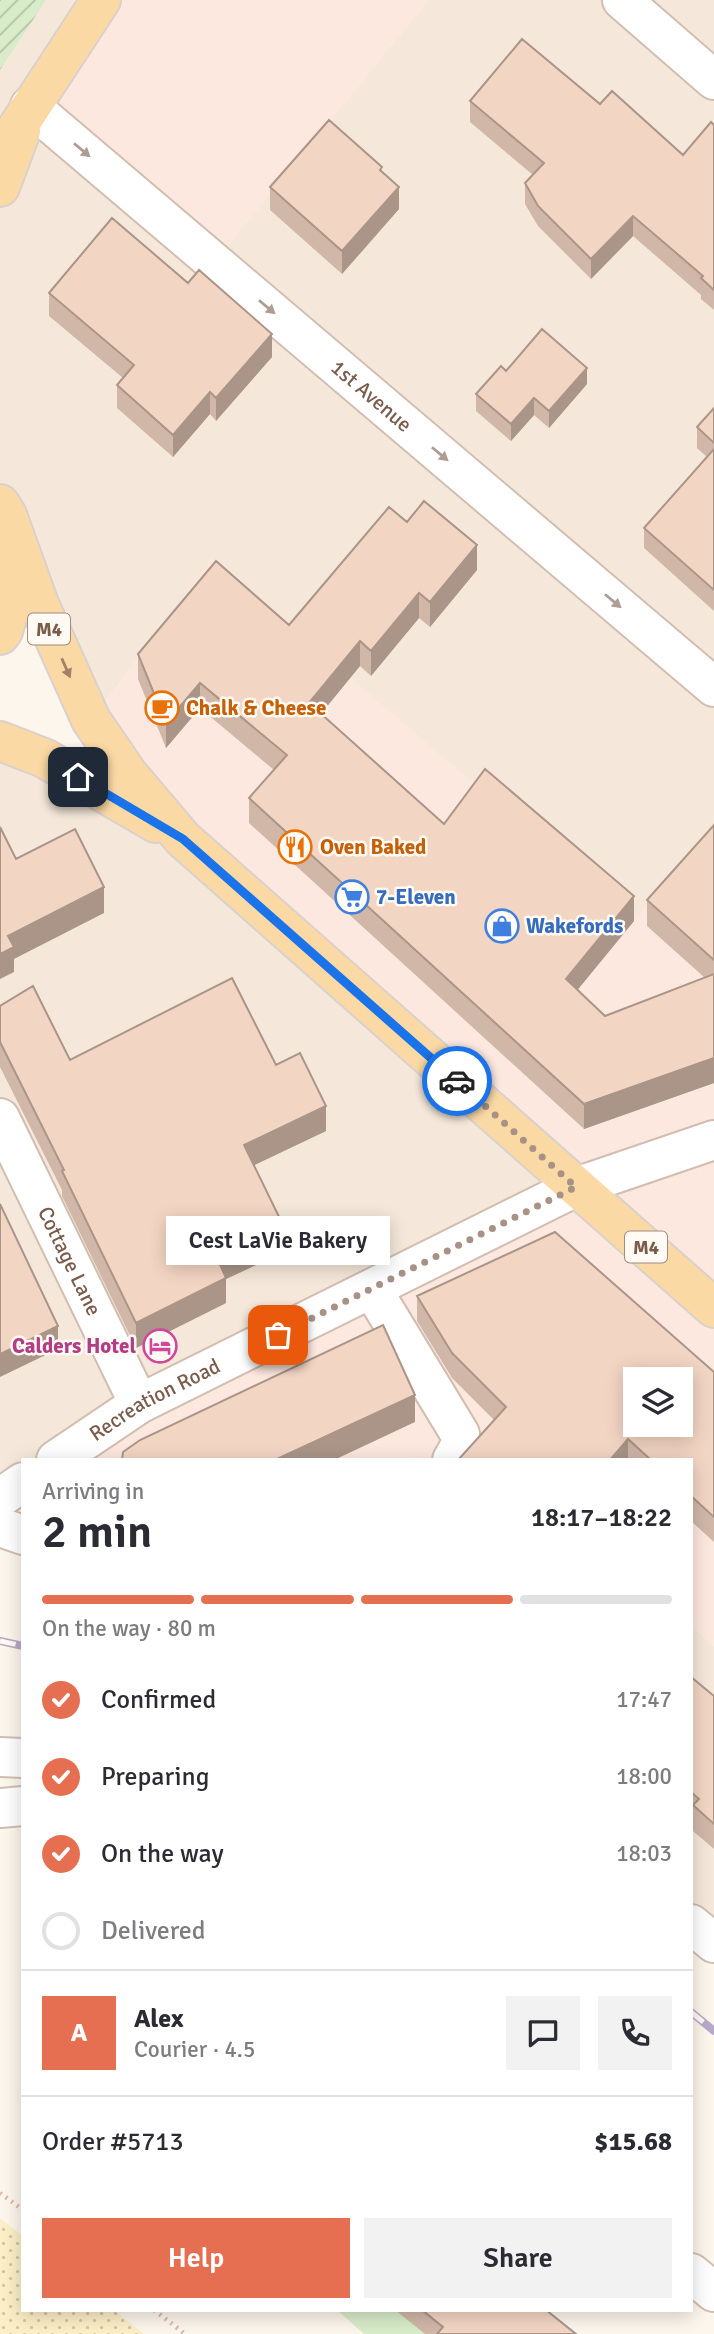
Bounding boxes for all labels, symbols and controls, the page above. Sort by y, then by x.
one-way arrow [74,142,91,157]
one-way arrow [258,299,275,314]
street label: 1st Avenue [326,354,417,438]
one-way arrow [431,446,449,462]
one-way arrow [605,593,622,608]
road number: M4 [28,614,70,644]
one-way arrow [61,657,72,678]
cafe icon: Chalk & Cheese [143,689,181,727]
place label: Chalk & Cheese [186,695,326,721]
pin [48,747,108,807]
icon: home [59,758,97,796]
restaurant icon: Oven Baked [276,828,314,866]
place label: Oven Baked [320,834,426,860]
supermarket icon: 7-Eleven [333,878,371,916]
place label: 7-Eleven [376,884,456,910]
shop icon: Wakefords [483,907,521,945]
place label: Wakefords [526,913,623,939]
courier [422,1046,492,1116]
icon: car [438,1062,476,1100]
street label: Cottage Lane [32,1202,107,1320]
callout: Cest LaVie Bakery [166,1216,390,1265]
text: Cest LaVie Bakery [189,1226,367,1255]
road number: M4 [625,1232,667,1262]
pin [248,1305,308,1365]
icon: bag [259,1316,297,1354]
hotel icon: Calders Hotel [141,1327,179,1365]
place label: Calders Hotel [12,1333,136,1359]
street label: Recreation Road [84,1353,225,1447]
map controls [623,1367,693,1437]
button: layers [623,1367,693,1437]
text: Arriving in [42,1477,144,1506]
text: 18:17–18:22 [531,1502,672,1534]
text: 2 min [42,1504,152,1560]
text: On the way · 80 m [42,1614,216,1643]
icon: check [42,1681,80,1719]
text: Confirmed [101,1684,216,1716]
text: 17:47 [616,1685,672,1714]
icon: check [42,1758,80,1796]
text: Preparing [101,1761,209,1793]
text: 18:00 [616,1762,672,1791]
icon: check [42,1835,80,1873]
text: On the way [101,1838,224,1870]
text: 18:03 [616,1839,672,1868]
text: Delivered [101,1915,206,1947]
button: chat [506,1996,580,2070]
button: phone [598,1996,672,2070]
text: Alex [134,2003,184,2035]
text: A [71,2017,87,2049]
text: Courier · 4.5 [134,2035,255,2064]
text: Order #5713 [42,2126,183,2158]
text: $15.68 [594,2126,672,2158]
button: Help [42,2218,350,2298]
button: Share [364,2218,672,2298]

